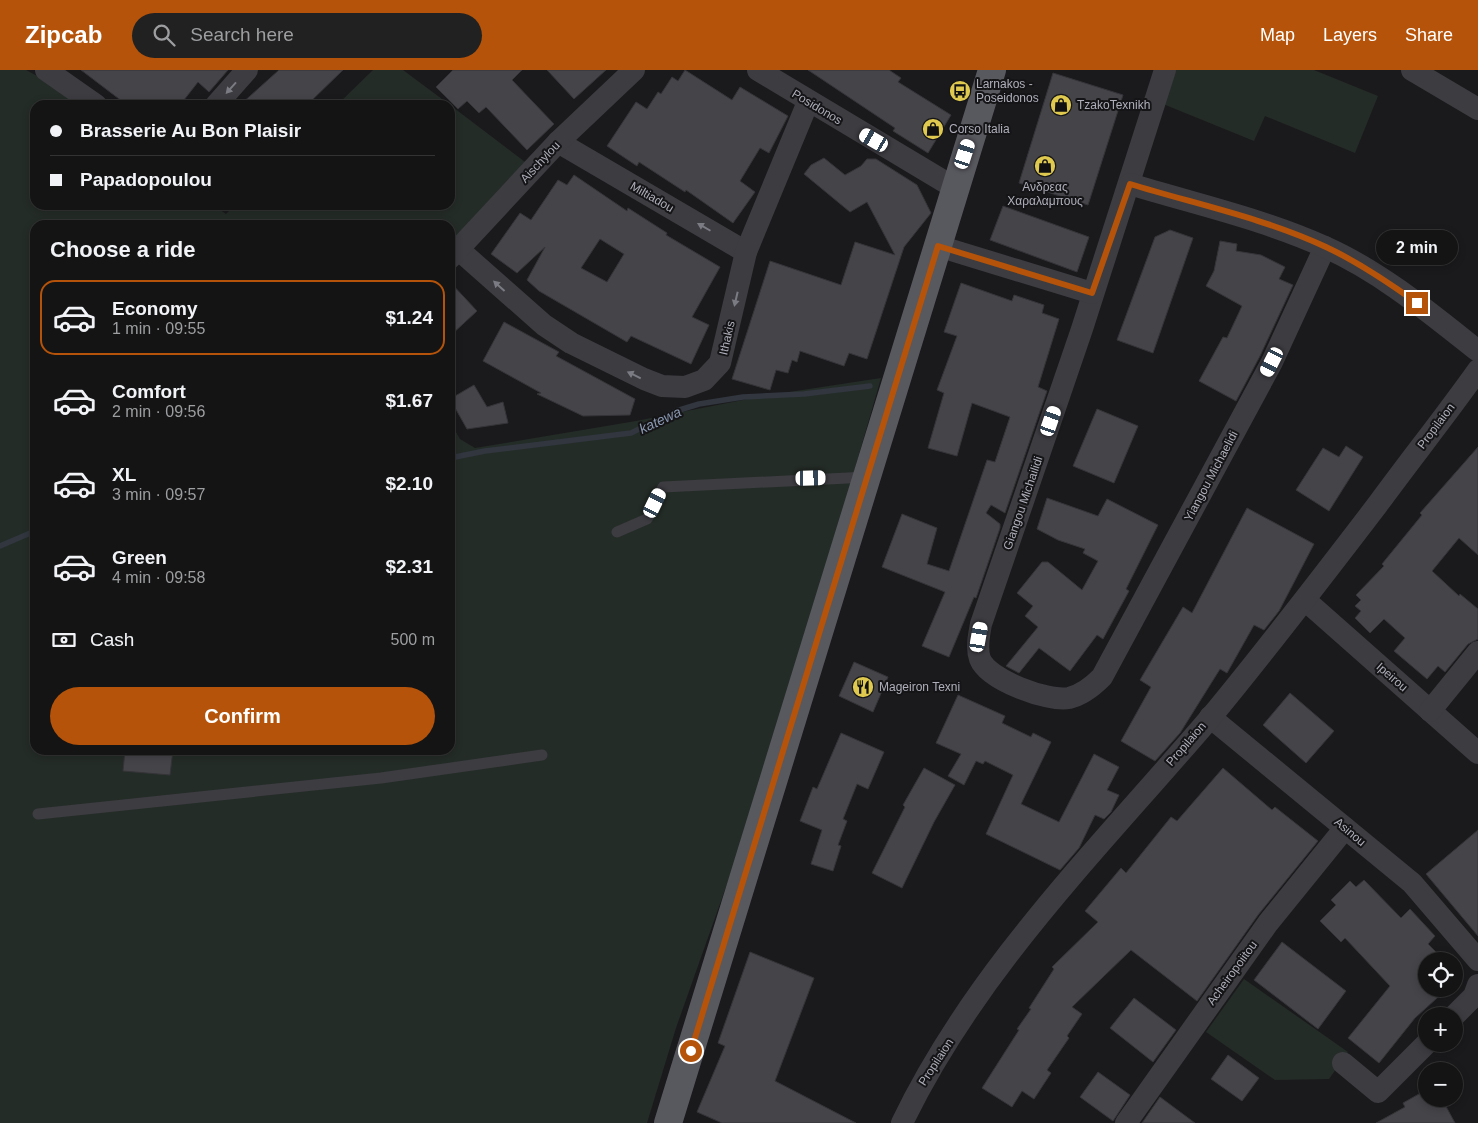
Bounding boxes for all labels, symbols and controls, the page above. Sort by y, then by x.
search box [132,13,482,58]
text: Zipcab [25,21,102,48]
icon: search [150,21,178,49]
text: Search here [190,24,294,45]
text: Map [1260,25,1295,45]
text: Layers [1323,25,1377,45]
text: Share [1405,25,1453,45]
place label: Larnakos - Poseidonos [976,77,1039,105]
bus stop icon: Larnakos - Poseidonos [948,79,972,103]
one-way arrow [226,81,237,94]
street label: Posidonos [789,87,845,127]
shop icon: TzakoTexnikh [1049,93,1073,117]
place label: TzakoTexnikh [1077,98,1150,112]
shop icon: Corso Italia [921,117,945,141]
text: Brasserie Au Bon Plaisir [80,120,301,141]
place label: Corso Italia [949,122,1010,136]
car [857,126,890,154]
car [953,137,976,171]
street label: Aischylou [517,138,563,186]
shop icon: Ανδρεας Χαραλαμπους [1033,154,1057,178]
text: Papadopoulou [80,169,212,190]
street label: Miltiadou [628,179,676,215]
place label: Ανδρεας Χαραλαμπους [1007,180,1083,208]
one-way arrow [698,223,711,232]
callout: 2 min [1376,230,1458,266]
text: Choose a ride [50,237,195,262]
text: 2 min [1396,239,1438,256]
one-way arrow [494,280,506,292]
one-way arrow [732,292,740,307]
route end [1406,292,1428,314]
icon: car [52,295,97,340]
text: Economy [112,298,198,319]
text: $1.24 [385,307,433,328]
text: 1 min · 09:55 [112,320,205,337]
street label: Ithakis [716,320,738,356]
car [1258,345,1285,379]
one-way arrow [627,370,641,378]
icon: car [52,378,97,423]
text: Comfort [112,381,186,402]
text: $1.67 [385,390,433,411]
street label: Propilaion [1414,400,1458,452]
text: 2 min · 09:56 [112,403,205,420]
water label: katewa [637,403,684,437]
car [1039,404,1062,438]
street label: Yiangou Michaelidi [1181,428,1241,524]
street label: Giangou Michailidi [1000,454,1046,552]
icon: car [52,461,97,506]
text: XL [112,464,136,485]
car [795,470,826,486]
text: $2.10 [385,473,433,494]
text: 3 min · 09:57 [112,486,205,503]
car [641,486,668,520]
icon: car [52,544,97,589]
text: Green [112,547,167,568]
text: $2.31 [385,556,433,577]
text: 4 min · 09:58 [112,569,205,586]
car [969,621,988,653]
icon: cash [50,626,78,654]
text: Cash [90,629,134,650]
text: 500 m [391,631,435,648]
street label: Ipeirou [1374,660,1410,694]
restaurant icon: Mageiron Texni [851,675,875,699]
place label: Mageiron Texni [879,680,960,694]
button: Confirm [50,687,435,745]
street label: Propilaion [1163,719,1209,769]
street label: Asinou [1331,815,1369,849]
street label: Acheiropoiitou [1204,938,1260,1008]
map controls [1418,952,1463,1107]
button: locate [1418,952,1463,997]
button: + [1418,1007,1463,1052]
street label: Propilaion [916,1036,956,1088]
route start [680,1040,702,1062]
button: − [1418,1062,1463,1107]

